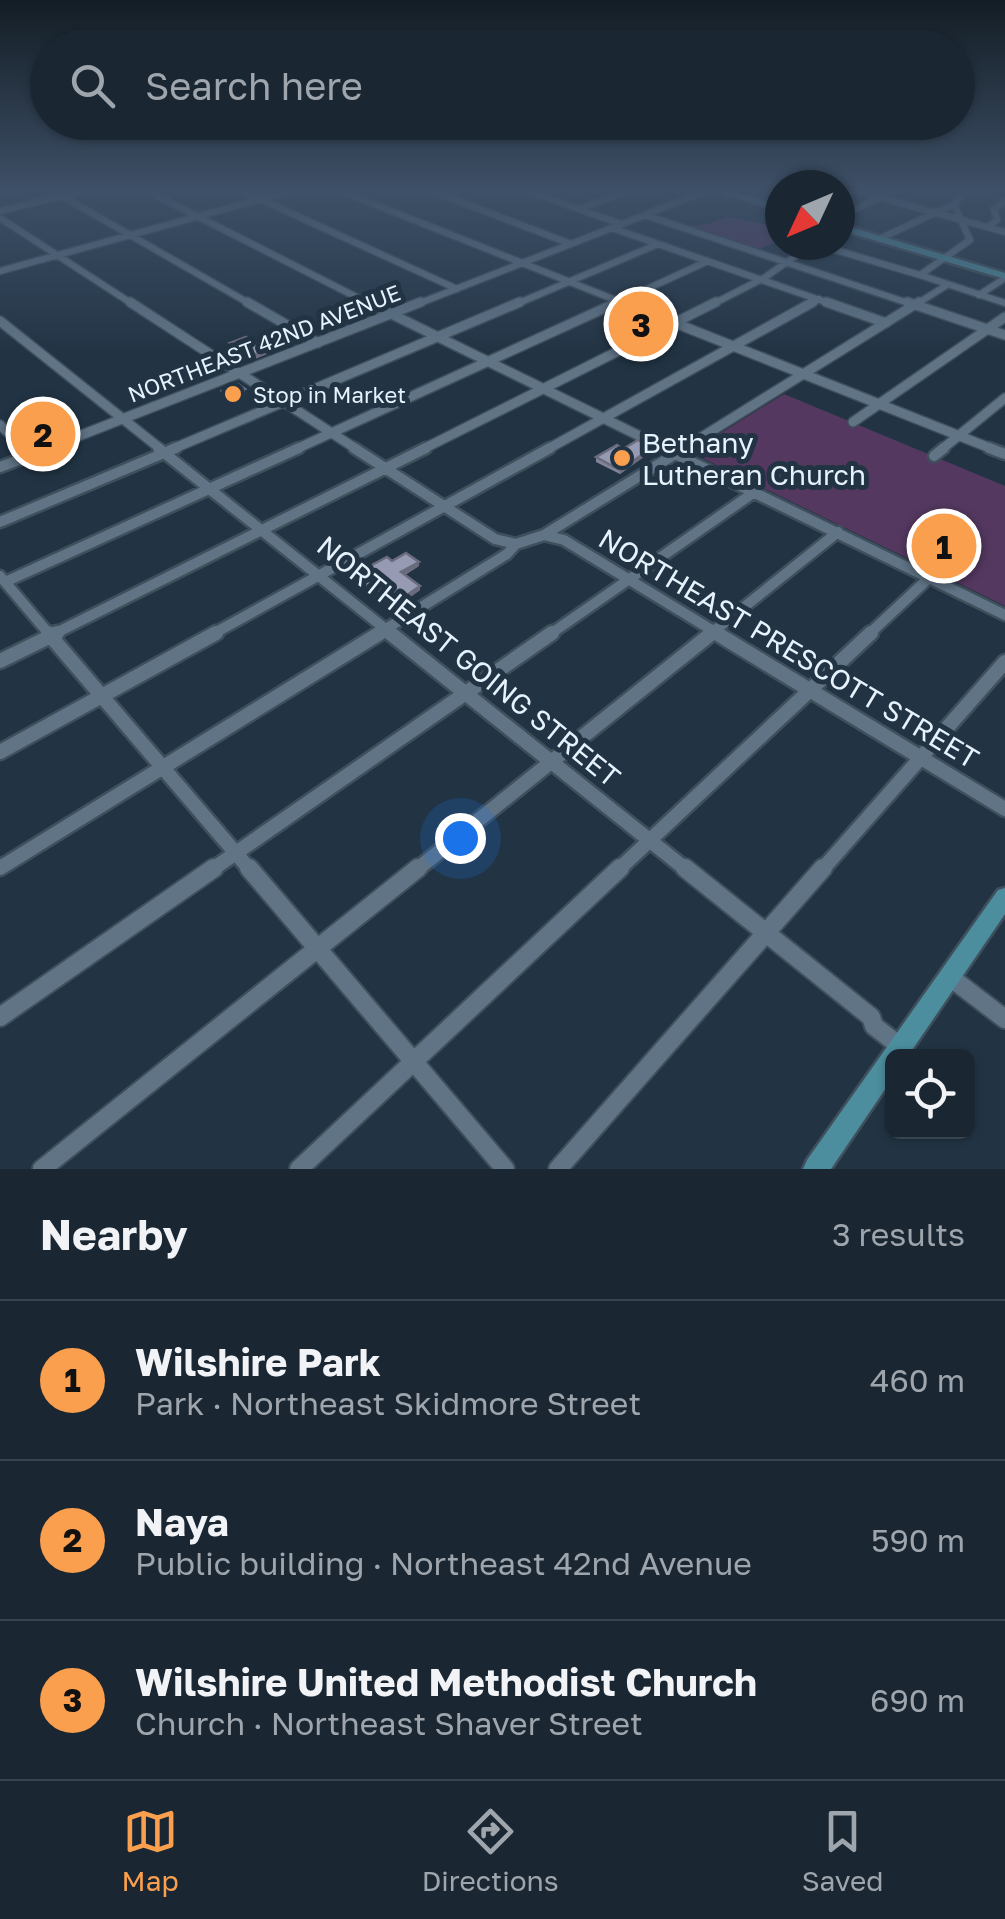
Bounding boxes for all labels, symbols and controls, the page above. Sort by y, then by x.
search box [30,30,975,140]
icon: search [65,58,120,113]
text: Search here [145,63,363,108]
north arrow [765,170,855,260]
street label: NORTHEAST 42ND AVENUE [124,278,404,408]
pin: 3 [608,286,674,362]
place label: Stop in Market [253,381,406,408]
marker: Stop in Market [222,383,244,405]
pin: 2 [10,396,76,472]
place label: Bethany Lutheran Church [642,426,866,491]
marker: Bethany Lutheran Church [611,447,633,469]
pin: 1 [912,508,976,584]
street label: NORTHEAST PRESCOTT STREET [593,521,985,775]
street label: NORTHEAST GOING STREET [311,529,627,793]
your location [435,813,486,864]
map controls [885,1049,975,1139]
button: locate [885,1049,975,1139]
text: Nearby [40,1209,188,1259]
text: 3 results [832,1215,965,1253]
text: Wilshire Park [135,1339,381,1384]
text: 1 [64,1361,81,1399]
text: 460 m [870,1361,965,1399]
text: Park · Northeast Skidmore Street [135,1384,641,1422]
text: Naya [135,1499,229,1544]
text: 2 [63,1521,82,1559]
text: 590 m [871,1521,965,1559]
text: Public building · Northeast 42nd Avenue [135,1544,752,1582]
text: Wilshire United Methodist Church [135,1659,757,1704]
text: 3 [63,1681,82,1719]
text: 690 m [870,1681,965,1719]
text: Church · Northeast Shaver Street [135,1704,643,1742]
tab: Map [122,1804,179,1897]
tab: Directions [422,1804,559,1897]
tab: Saved [802,1804,883,1897]

